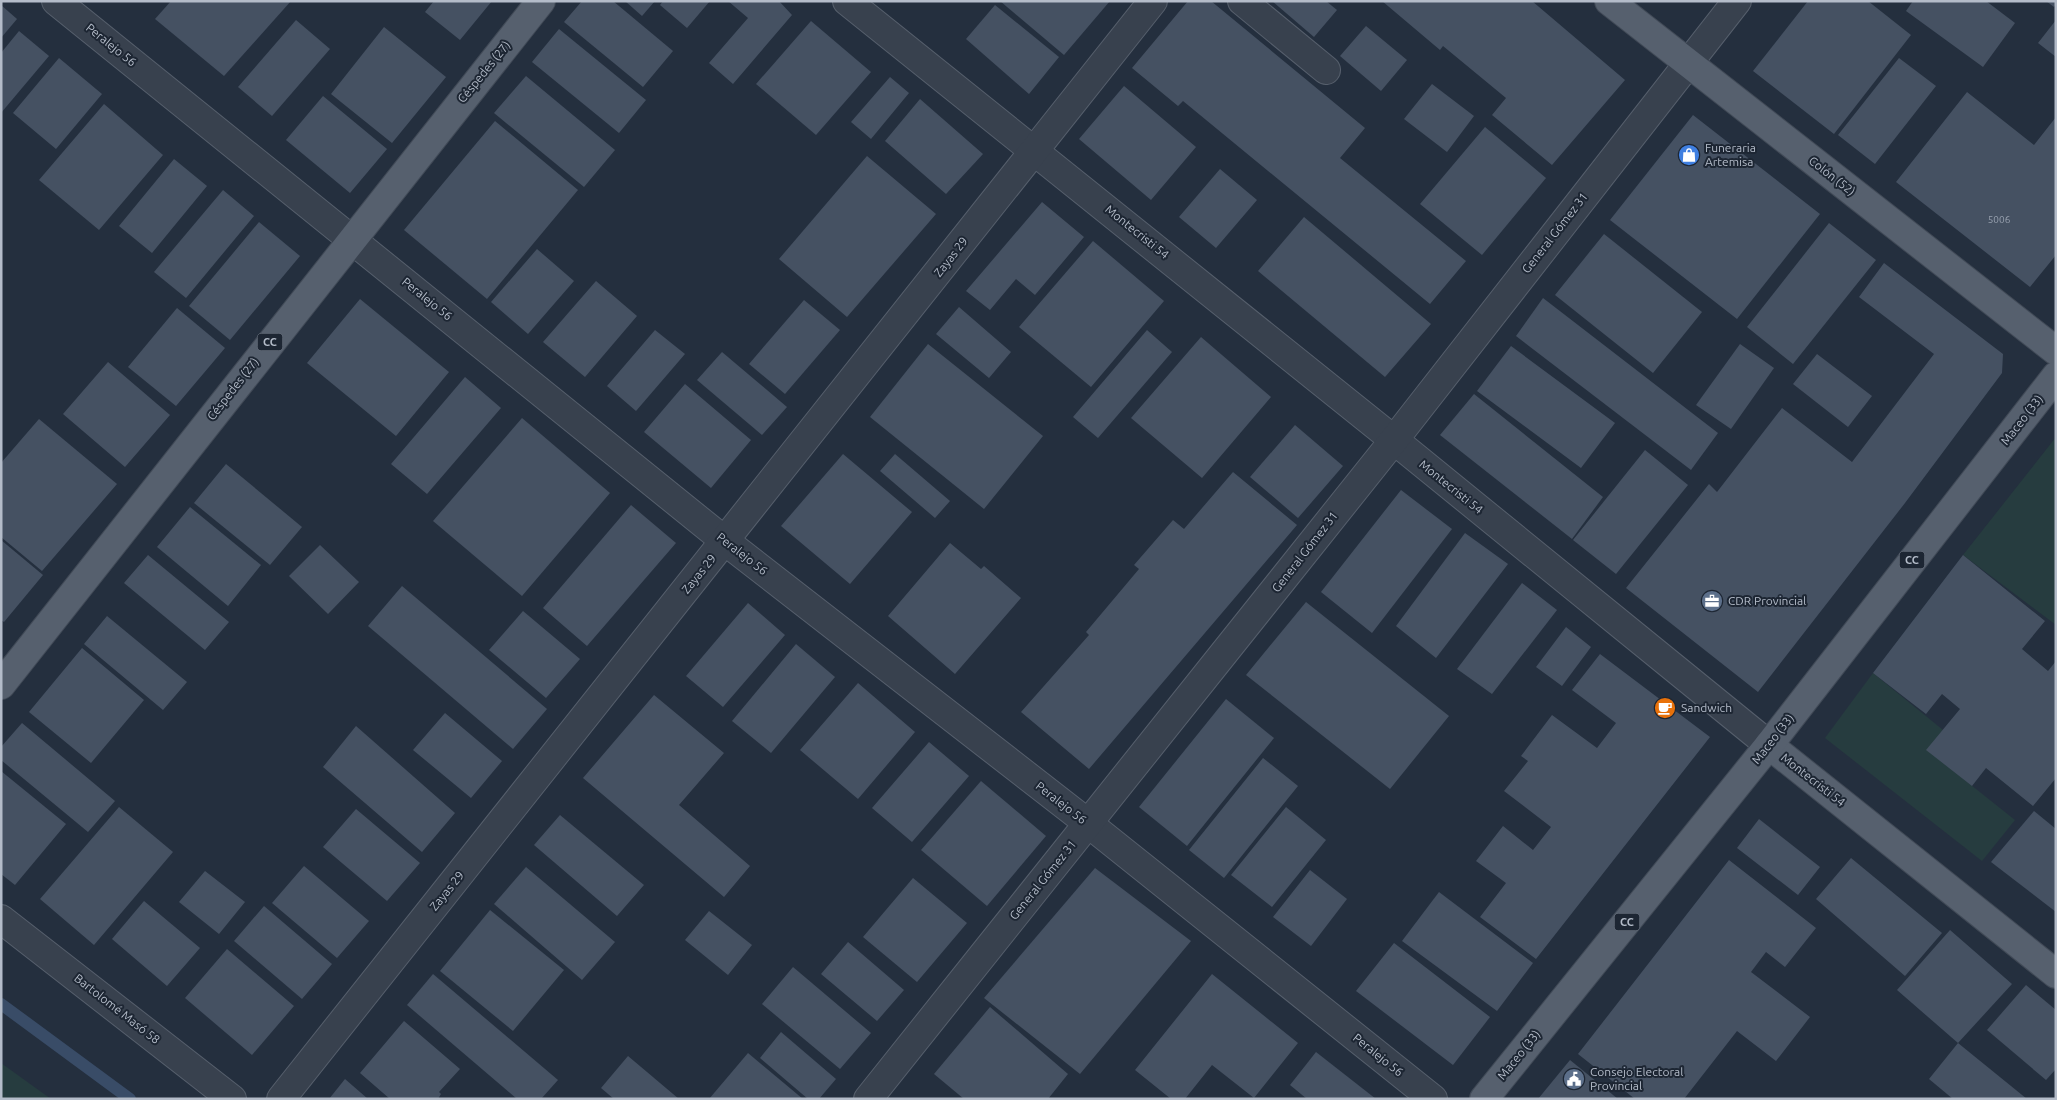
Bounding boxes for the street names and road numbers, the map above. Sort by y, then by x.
street label: Peralejo 56 [84,21,139,69]
street label: Céspedes (27) [455,38,513,106]
street label: Colón (52) [1806,153,1858,199]
street label: General Gómez 31 [1519,190,1590,275]
street label: Montecristi 54 [1103,202,1172,261]
street label: Zayas 29 [931,234,970,279]
street label: Peralejo 56 [400,275,455,323]
road number: CC [258,334,282,351]
street label: Céspedes (27) [204,355,262,423]
street label: Maceo (33) [1998,392,2046,448]
street label: Montecristi 54 [1417,457,1486,516]
street label: General Gómez 31 [1269,509,1340,594]
street label: Peralejo 56 [715,530,770,577]
street label: Zayas 29 [679,552,718,596]
road number: CC [1900,552,1924,568]
street label: Maceo (33) [1749,711,1797,767]
street label: Montecristi 54 [1779,751,1848,809]
street label: Peralejo 56 [1034,779,1089,826]
street label: General Gómez 31 [1007,837,1079,922]
street label: Zayas 29 [427,869,466,913]
road number: CC [1614,914,1640,930]
street label: Bartolomé Masó 58 [72,971,163,1046]
street label: Maceo (33) [1495,1027,1543,1083]
street label: Peralejo 56 [1351,1031,1406,1079]

